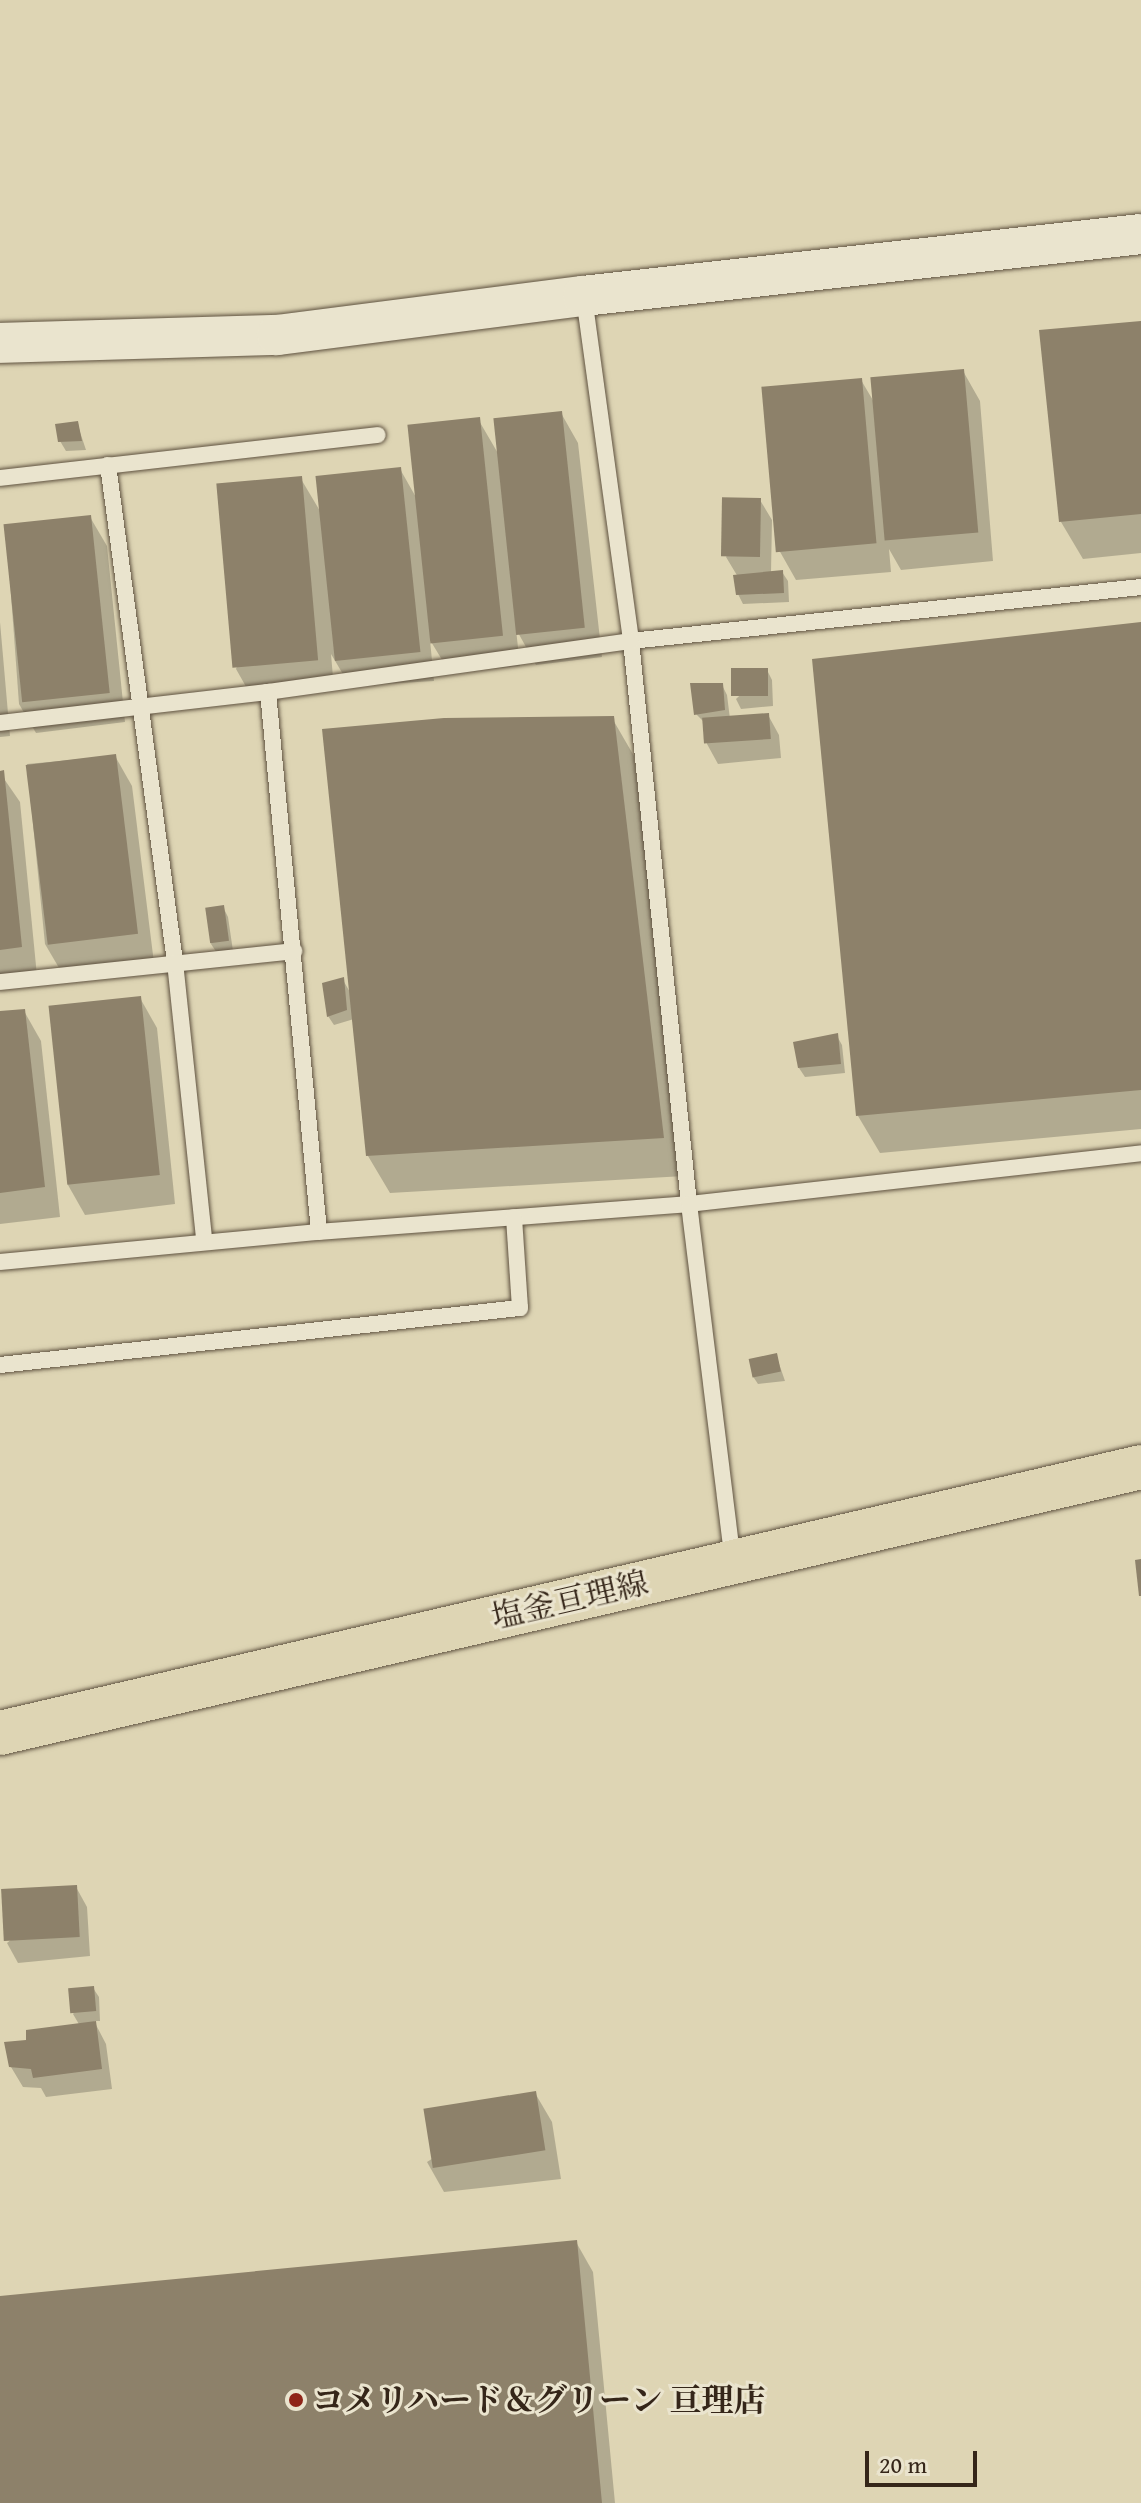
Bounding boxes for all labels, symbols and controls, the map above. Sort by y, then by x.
street label: 塩釜亘理線 [488,1563,652,1637]
place label: コメリハード＆グリーン 亘理店 [312,2381,767,2419]
marker: コメリハード＆グリーン 亘理店 [287,2391,305,2409]
scale bar [869,2435,981,2485]
text: 20 m [879,2447,927,2482]

